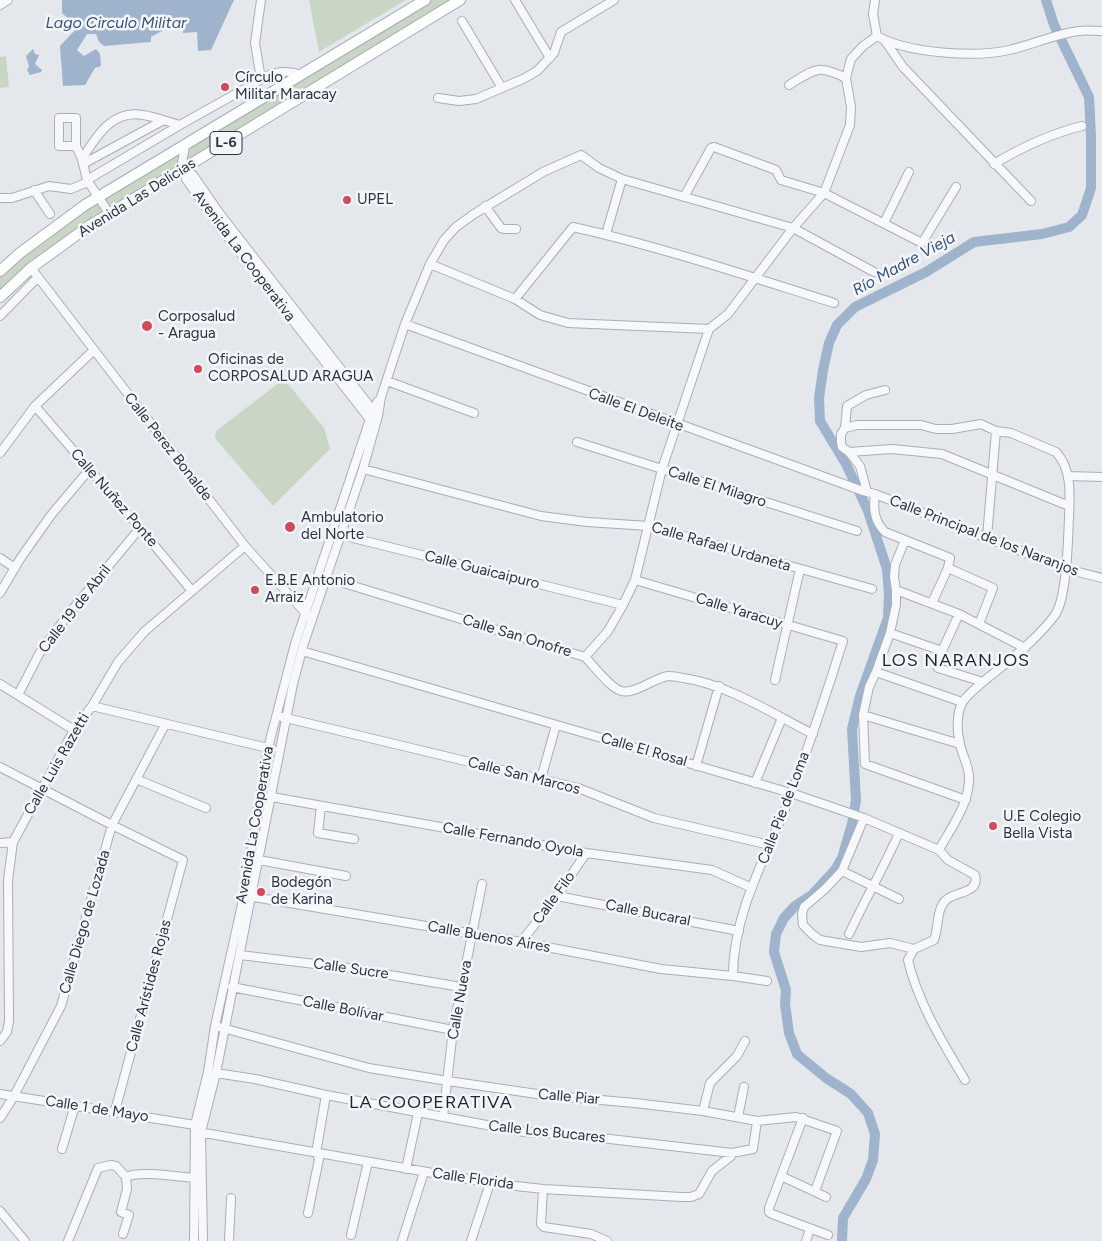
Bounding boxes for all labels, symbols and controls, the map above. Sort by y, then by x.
water label: Lago Circulo Militar [46,13,186,33]
place label: Círculo Militar Maracay [235,69,337,104]
marker: Círculo Militar Maracay [219,81,231,93]
road number: L-6 [210,132,242,154]
street label: Avenida Las Delicias [75,154,199,242]
street label: Avenida La Cooperativa [189,187,299,325]
place label: UPEL [357,191,393,209]
marker: UPEL [341,194,353,206]
water label: Río Madre Vieja [849,228,959,300]
place label: Corposalud - Aragua [158,308,235,343]
marker: Corposalud - Aragua [140,319,154,333]
place label: Oficinas de CORPOSALUD ARAGUA [208,351,373,386]
marker: Oficinas de CORPOSALUD ARAGUA [192,363,204,375]
street label: Calle El Deleite [586,384,686,436]
street label: Calle Perez Bonalde [120,389,216,505]
street label: Calle Nuñez Ponte [67,445,161,551]
street label: Calle El Milagro [665,463,769,511]
street label: Calle Principal de los Naranjos [887,492,1081,580]
place label: Ambulatorio del Norte [301,509,384,544]
street label: Calle Rafael Urdaneta [649,518,793,576]
marker: Ambulatorio del Norte [283,520,297,534]
street label: Calle Guaicaipuro [423,547,541,593]
street label: Calle 19 de Abril [35,561,115,657]
place label: E.B.E Antonio Arraiz [265,572,355,607]
marker: E.B.E Antonio Arraiz [249,584,261,596]
street label: Calle Yaracuy [693,589,785,633]
street label: Calle San Onofre [460,611,574,661]
district label: LOS NARANJOS [880,650,1032,672]
street label: Calle Luis Razetti [21,710,93,818]
street label: Calle El Rosal [599,729,689,771]
street label: Avenida La Cooperativa [232,745,278,905]
street label: Calle Pie de Loma [754,749,814,867]
street label: Calle San Marcos [466,753,582,799]
place label: U.E Colegio Bella Vista [1003,808,1081,843]
street label: Calle Fernando Oyola [441,819,585,861]
marker: U.E Colegio Bella Vista [987,820,999,832]
street label: Calle Diego de Lozada [56,848,114,996]
street label: Calle Filo [529,868,579,928]
place label: Bodegón de Karina [271,874,333,909]
marker: Bodegón de Karina [255,886,267,898]
street label: Calle Bucaral [604,896,692,930]
street label: Calle Buenos Aires [426,917,552,957]
street label: Calle Arístides Rojas [123,918,175,1054]
street label: Calle Sucre [312,955,390,983]
street label: Calle Nueva [444,959,476,1041]
street label: Calle Bolívar [301,992,385,1026]
street label: Calle Piar [537,1085,601,1109]
street label: Calle 1 de Mayo [44,1092,150,1126]
district label: LA COOPERATIVA [347,1092,515,1114]
street label: Calle Los Bucares [488,1117,606,1147]
street label: Calle Florida [431,1164,515,1194]

